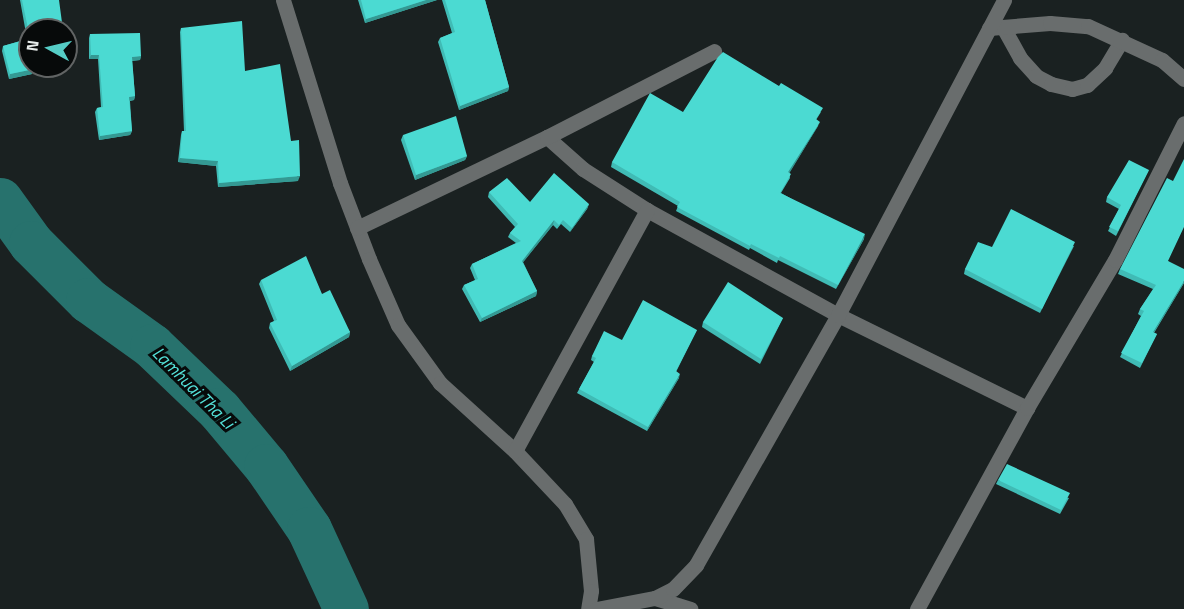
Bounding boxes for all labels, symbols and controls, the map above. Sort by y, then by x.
north arrow [18,18,78,78]
text: N [20,39,45,53]
water label: Lamhuai Tha Li [148,343,238,433]

